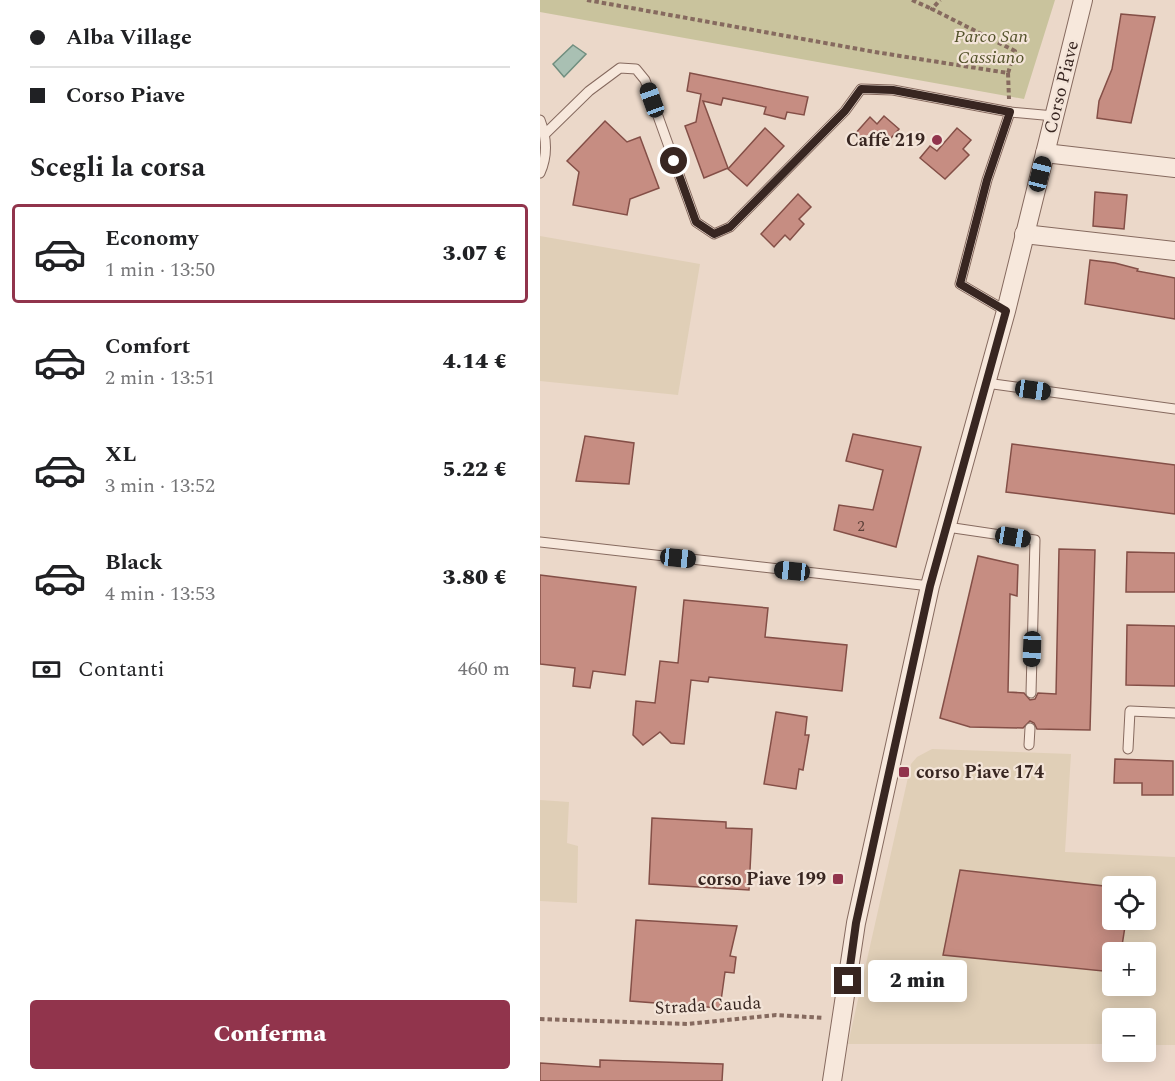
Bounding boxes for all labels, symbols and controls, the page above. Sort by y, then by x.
text: Alba Village [66,21,192,54]
park label: Parco San Cassiano [954,23,1028,71]
street label: Corso Piave [1037,38,1086,137]
text: Corso Piave [66,79,185,112]
car [637,80,667,120]
place label: Caffè 219 [846,127,925,154]
marker: Caffè 219 [930,133,944,147]
text: Scegli la corsa [30,147,205,189]
route start [660,147,687,174]
car [1027,154,1053,194]
text: Economy [105,222,198,255]
icon: car [33,227,87,281]
text: 3.07 € [443,237,507,270]
text: 1 min · 13:50 [105,255,215,285]
text: Comfort [105,330,190,363]
icon: car [33,335,87,389]
text: 4.14 € [443,345,507,378]
text: 2 min · 13:51 [105,363,215,393]
car [1014,379,1052,401]
text: XL [105,438,136,471]
icon: car [33,443,87,497]
text: 5.22 € [443,453,507,486]
text: 3 min · 13:52 [105,471,215,501]
house number: 2 [857,515,865,538]
car [994,525,1032,549]
text: Black [105,546,163,579]
car [659,547,697,569]
icon: car [33,551,87,605]
car [773,560,811,582]
text: 3.80 € [443,561,507,594]
text: 4 min · 13:53 [105,579,215,609]
car [1022,631,1042,667]
icon: cash [30,653,63,686]
text: Contanti [78,653,165,686]
text: 460 m [458,654,510,684]
place label: corso Piave 174 [916,759,1044,786]
marker: corso Piave 174 [897,765,911,779]
place label: corso Piave 199 [698,866,826,893]
marker: corso Piave 199 [831,872,845,886]
map controls [1102,876,1156,1062]
button: locate [1102,876,1156,930]
button: + [1102,942,1156,996]
callout: 2 min [869,960,968,1002]
text: 2 min [890,966,945,996]
route end [834,967,861,994]
street label: Strada Cauda [654,989,762,1022]
button: Conferma [30,1000,510,1069]
button: − [1102,1008,1156,1062]

